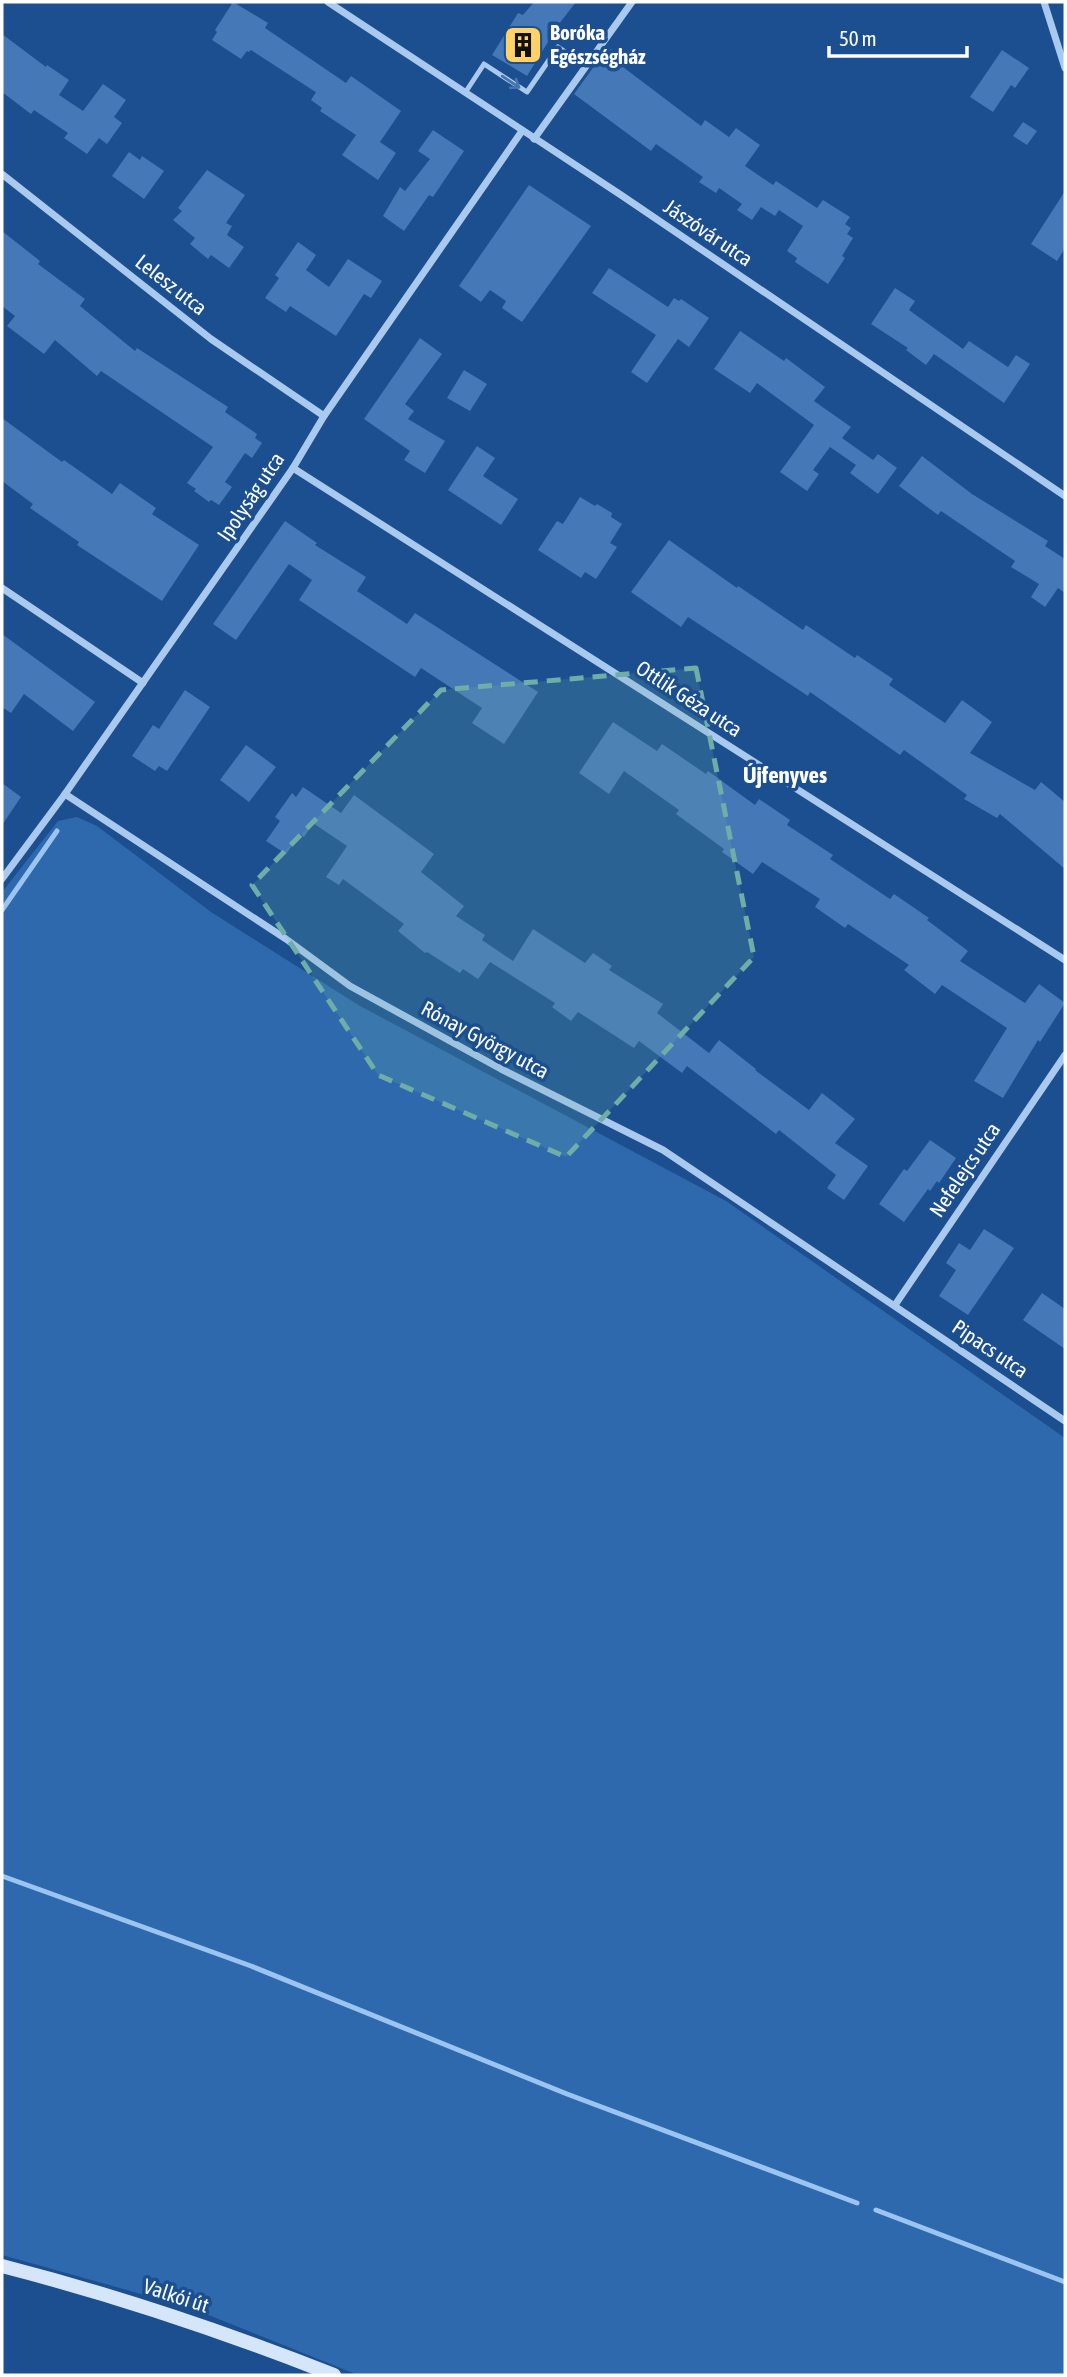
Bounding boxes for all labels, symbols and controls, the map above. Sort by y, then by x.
scale bar [829,14,967,58]
place label: Boróka Egészségház [550,20,646,68]
building icon: Boróka Egészségház [502,24,544,66]
text: 50 m [839,26,877,50]
one-way arrow [501,75,521,89]
street label: Jászóvár utca [660,194,757,271]
street label: Lelesz utca [131,249,212,320]
street label: Ipolyság utca [212,448,289,545]
street label: Ottlik Géza utca [632,655,747,741]
district label: Újfenyves [743,762,827,788]
street label: Rónay György utca [418,995,553,1083]
street label: Nefelejcs utca [924,1118,1004,1221]
street label: Pipacs utca [948,1314,1033,1382]
street label: Valkói út [140,2273,212,2317]

